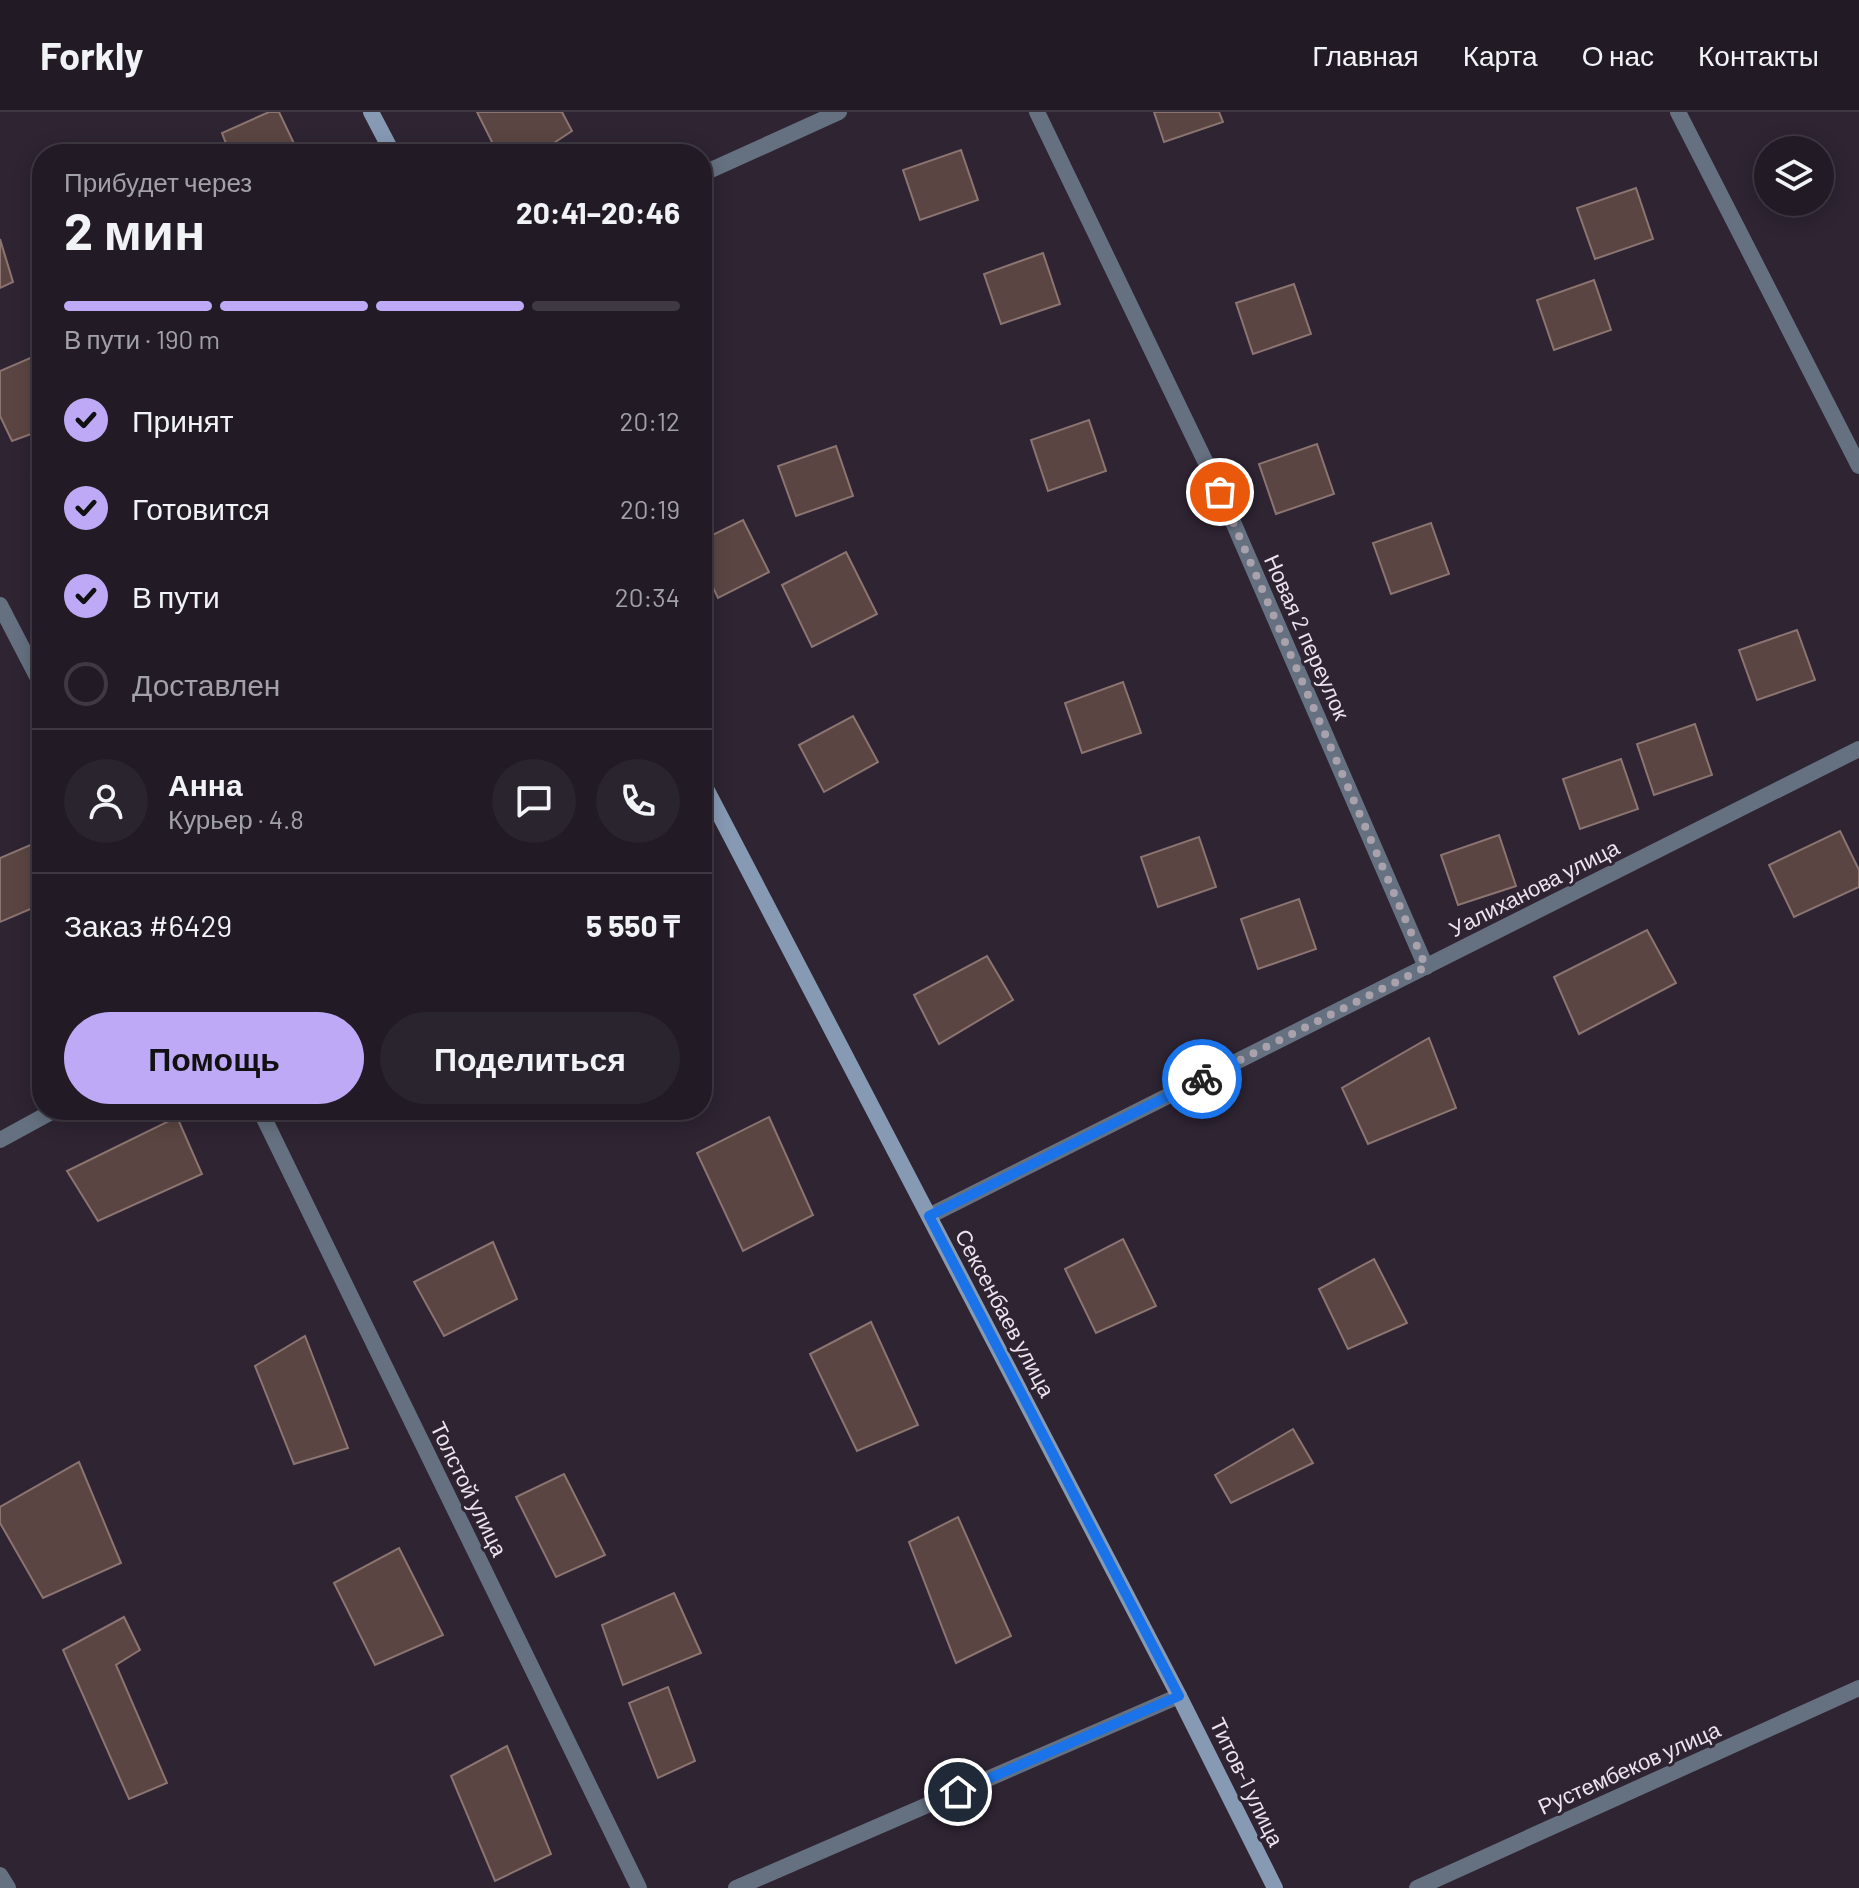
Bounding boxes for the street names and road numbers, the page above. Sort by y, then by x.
street label: Новая 2 переулок [1259,550,1356,724]
street label: Уалиханова улица [1444,833,1624,942]
street label: Сексенбаев улица [950,1224,1062,1402]
street label: Толстой улица [425,1417,514,1561]
street label: Титов-1 улица [1205,1713,1291,1851]
street label: Рустембеков улица [1533,1715,1725,1820]

